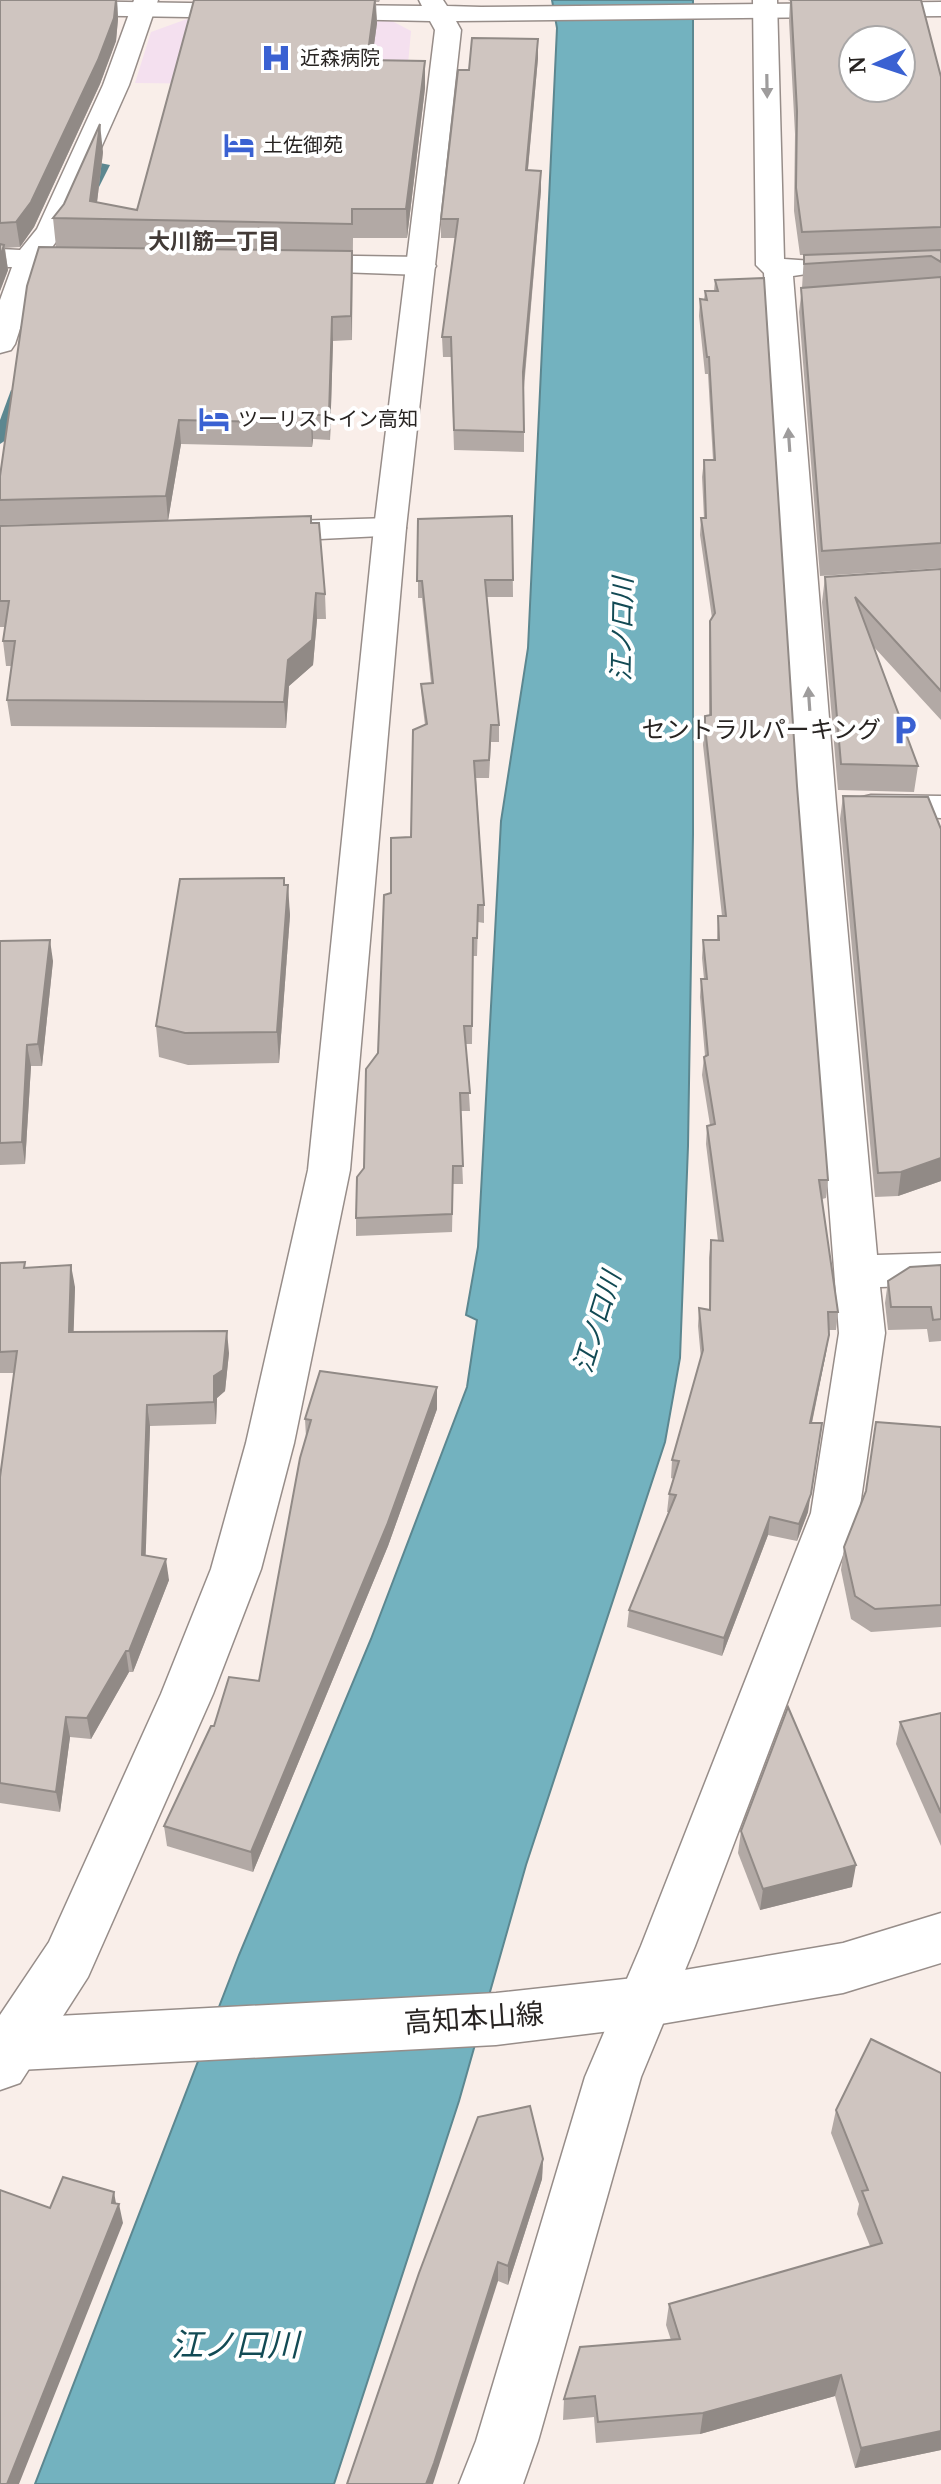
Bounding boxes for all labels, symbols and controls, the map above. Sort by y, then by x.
north arrow [837,24,917,104]
hospital icon: 近森病院 [259,41,293,75]
place label: 近森病院 [300,44,380,71]
text: N [841,56,871,75]
one-way arrow [761,74,773,99]
hotel icon: 土佐御苑 [222,128,256,162]
place label: 土佐御苑 [263,131,343,158]
district label: 大川筋一丁目 [148,225,280,255]
hotel icon: ツーリストイン高知 [197,402,231,436]
place label: ツーリストイン高知 [238,405,418,432]
one-way arrow [782,427,795,452]
water label: 江ノ口川 [602,574,640,681]
one-way arrow [802,686,815,711]
place label: セントラルパーキング [642,712,881,745]
parking icon: セントラルパーキング [888,713,922,747]
water label: 江ノ口川 [564,1264,629,1377]
street label: 高知本山線 [403,1993,545,2041]
water label: 江ノ口川 [171,2322,302,2365]

